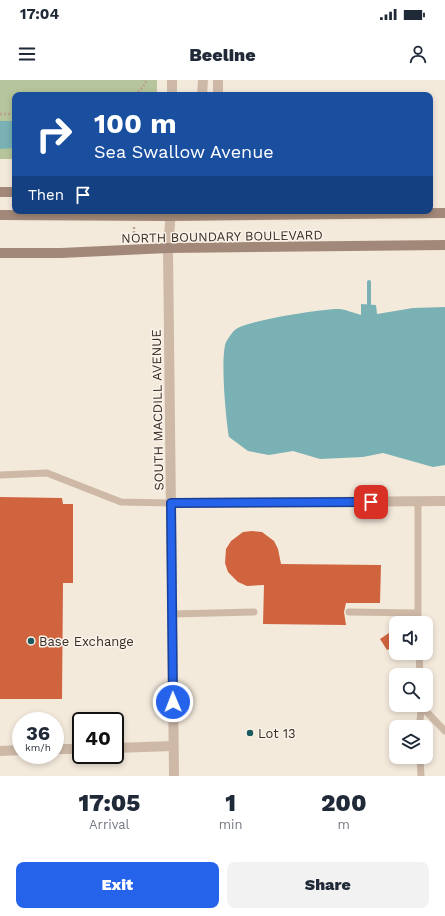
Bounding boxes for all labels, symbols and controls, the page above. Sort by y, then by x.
text: 17:04 [20,5,59,23]
icon: menu [16,43,38,65]
icon: person [407,43,429,65]
text: Beeline [189,44,256,65]
text: 100 m [94,107,177,140]
icon: right [28,108,80,160]
text: Sea Swallow Avenue [94,141,274,162]
icon: arrive [72,184,94,206]
text: Then [28,186,64,204]
street label: NORTH BOUNDARY BOULEVARD [121,227,323,246]
street label: SOUTH MACDILL AVENUE [149,329,166,491]
pin [354,485,388,519]
icon: arrive [360,491,382,513]
map controls [389,616,433,764]
button: sound [389,616,433,660]
place label: Base Exchange [39,634,134,649]
marker: Base Exchange [26,636,36,646]
button: search [389,668,433,712]
position arrow [152,681,194,723]
speed limit sign: 40 [72,712,124,764]
button: layers [389,720,433,764]
text: 36 [26,721,50,745]
place label: Lot 13 [258,726,296,741]
marker: Lot 13 [245,728,255,738]
text: km/h [25,742,51,753]
text: 17:05 [78,789,140,817]
text: 1 [225,789,236,817]
text: 200 [321,789,367,817]
text: Arrival [89,817,130,832]
text: min [219,817,243,832]
text: m [338,817,350,832]
button: Exit [16,862,219,908]
button: Share [227,862,429,908]

